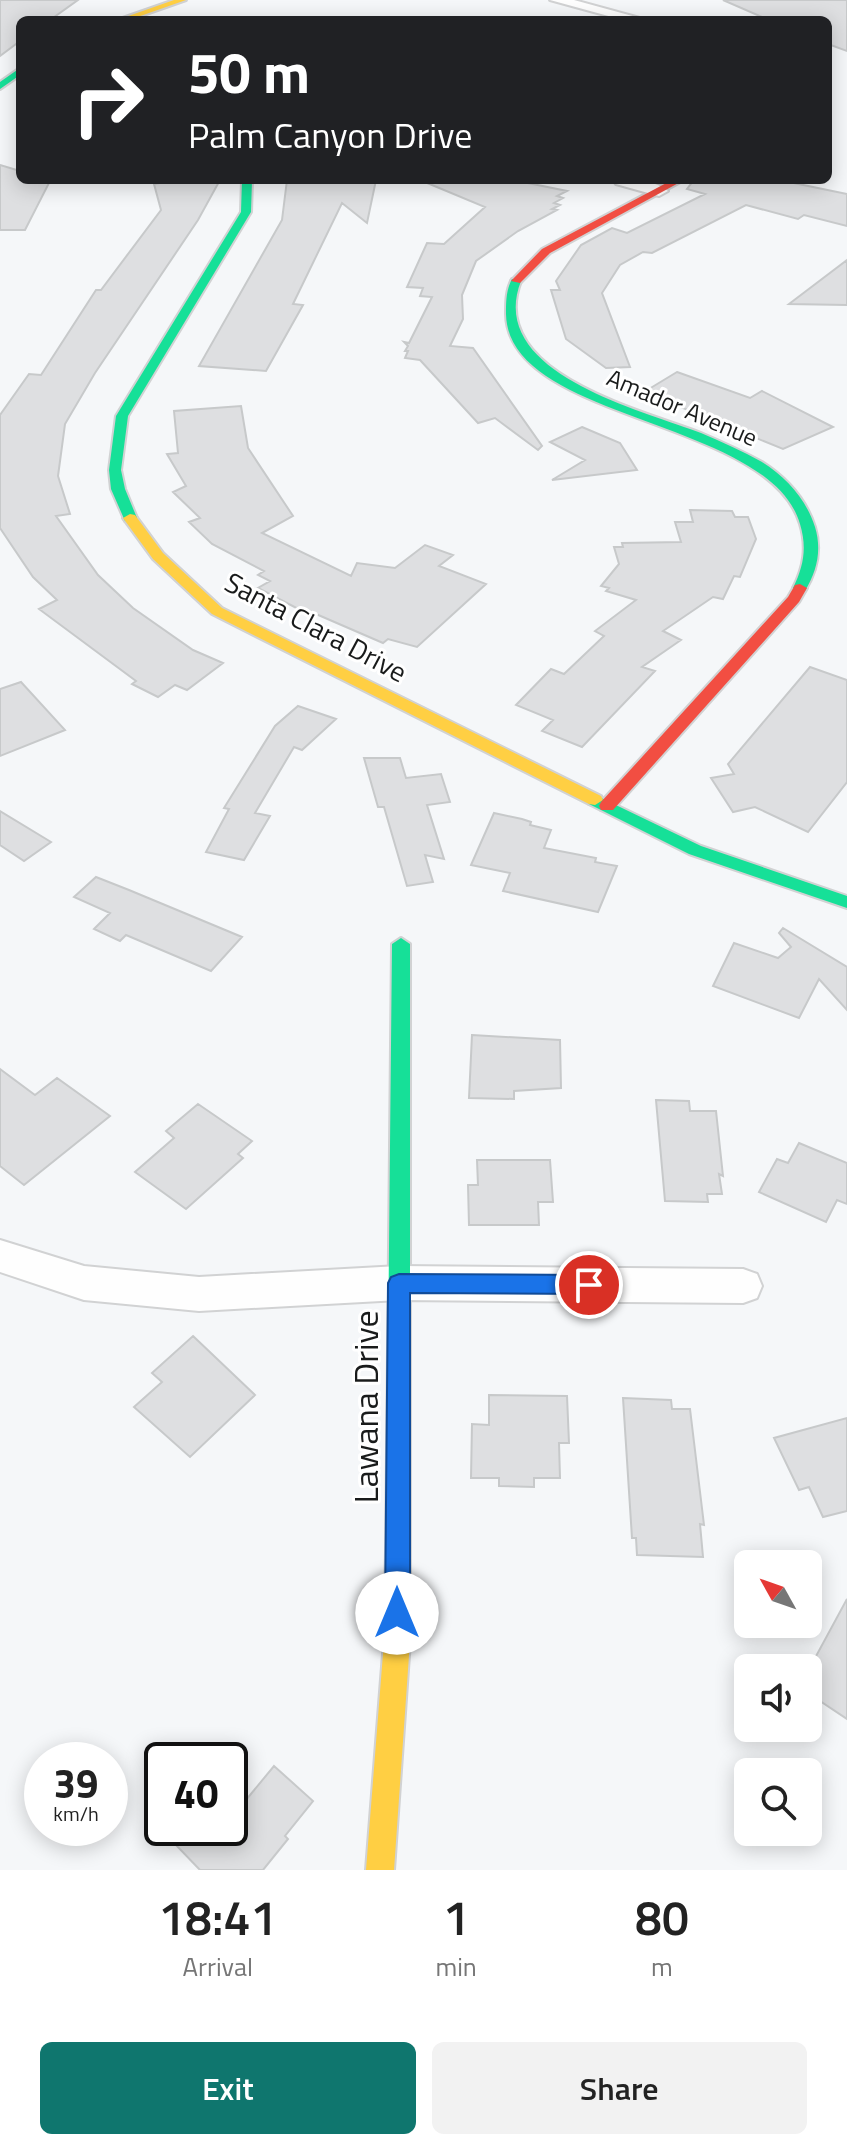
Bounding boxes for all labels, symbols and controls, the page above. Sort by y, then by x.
text: 50 m [188,30,310,115]
icon: right [56,48,160,152]
text: Palm Canyon Drive [188,107,472,162]
street label: Amador Avenue [602,359,763,455]
street label: Santa Clara Drive [217,560,415,693]
pin [555,1251,623,1319]
icon: arrive [567,1263,611,1307]
street label: Lawana Drive [339,1310,391,1504]
north arrow [734,1550,822,1638]
map controls [734,1550,822,1846]
position arrow [355,1571,439,1655]
button: sound [734,1654,822,1742]
speed limit sign: 40 [144,1742,248,1846]
text: 39 [54,1753,98,1814]
button: search [734,1758,822,1846]
text: km/h [53,1798,99,1829]
text: 18:41 [158,1881,277,1954]
text: 1 [443,1881,470,1954]
text: 80 [635,1881,689,1954]
text: Arrival [182,1947,253,1986]
text: min [435,1947,477,1986]
text: m [651,1947,673,1986]
button: Exit [40,2042,416,2134]
button: Share [432,2042,807,2134]

